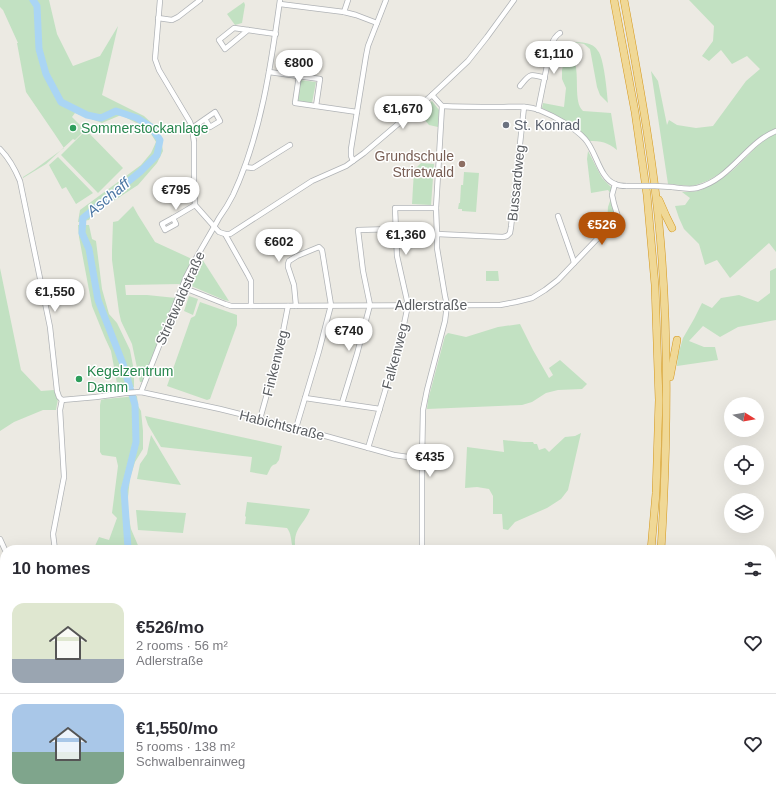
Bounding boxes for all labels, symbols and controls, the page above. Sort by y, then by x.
pin: €1,110 [521,41,587,75]
text: €1,110 [534,46,574,61]
pin: €800 [275,50,323,84]
text: €800 [285,55,313,70]
pin: €1,670 [370,96,436,130]
text: €1,670 [383,101,423,116]
place label: St. Konrad [514,117,580,133]
place label: Sommerstockanlage [81,120,209,136]
marker: St. Konrad [501,120,511,130]
marker: Sommerstockanlage [68,123,78,133]
street label: Bussardweg [504,144,528,222]
place label: Grundschule Strietwald [375,148,454,180]
marker: Grundschule Strietwald [457,159,467,169]
water label: Aschaff [83,173,134,220]
pin: €795 [152,177,200,211]
text: €795 [162,182,190,197]
pin: €526 [578,212,626,246]
text: €526 [588,217,616,232]
pin: €1,360 [373,222,439,256]
text: €1,360 [386,227,426,242]
pin: €602 [255,229,303,263]
text: €602 [265,234,293,249]
street label: Strietwaldstraße [152,248,208,347]
pin: €1,550 [22,279,88,313]
text: €1,550 [35,284,75,299]
street label: Adlerstraße [395,297,467,313]
pin: €740 [325,318,373,352]
street label: Falkenweg [379,321,411,391]
text: €740 [335,323,363,338]
street label: Finkenweg [259,328,291,398]
place label: Kegelzentrum Damm [87,363,173,395]
marker: Kegelzentrum Damm [74,374,84,384]
north arrow [724,397,764,437]
map controls [724,397,764,533]
street label: Habichtstraße [238,407,326,443]
pin: €435 [406,444,454,478]
button: locate [724,445,764,485]
text: €435 [416,449,444,464]
button: layers [724,493,764,533]
icon: filters [742,558,764,580]
text: 10 homes [12,559,90,578]
text: €526/mo [136,618,204,637]
icon: home [44,619,92,667]
icon: heart [742,632,764,654]
text: 2 rooms · 56 m² [136,638,228,653]
text: Adlerstraße [136,653,203,668]
text: €1,550/mo [136,719,218,738]
icon: home [44,720,92,768]
icon: heart [742,733,764,755]
text: 5 rooms · 138 m² [136,739,235,754]
text: Schwalbenrainweg [136,754,245,769]

